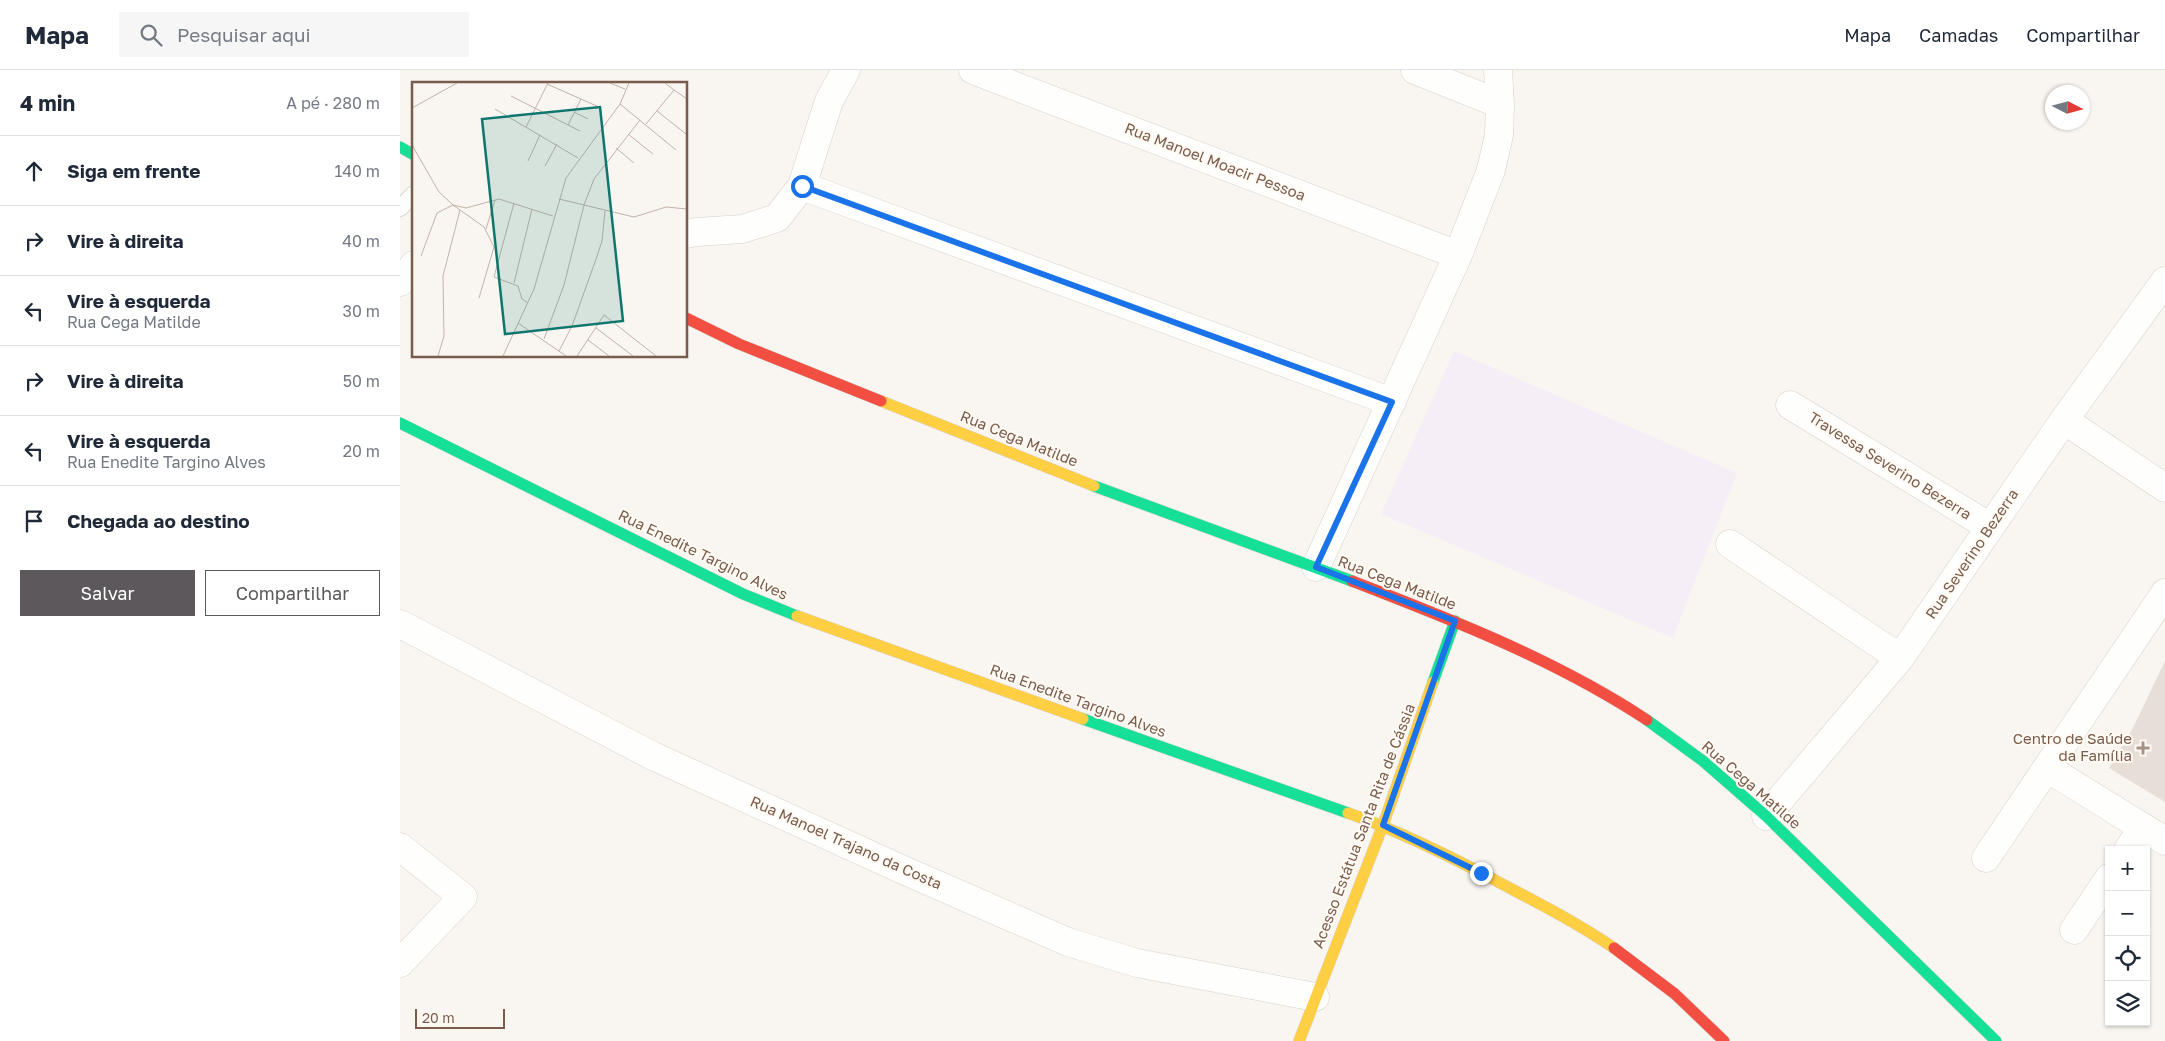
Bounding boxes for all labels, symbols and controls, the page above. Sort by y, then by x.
search box [119,12,469,57]
text: Mapa [25,20,89,49]
icon: search [137,21,165,49]
text: Pesquisar aqui [177,23,311,46]
text: Mapa [1844,24,1891,46]
text: Camadas [1919,24,1998,46]
text: Compartilhar [2026,24,2140,46]
inset map [412,82,688,358]
north arrow [2045,85,2090,130]
text: 4 min [20,90,75,116]
text: A pé · 280 m [286,93,380,113]
street label: Rua Manoel Moacir Pessoa [1123,118,1308,204]
icon: ahead [20,157,48,185]
text: Siga em frente [67,159,201,182]
text: 140 m [334,161,380,181]
route start [791,175,814,198]
icon: right [20,227,48,255]
text: Vire à direita [67,229,184,252]
text: 40 m [342,231,380,251]
text: Vire à esquerda [67,289,210,312]
icon: left [20,297,48,325]
text: 30 m [343,301,380,321]
text: Rua Cega Matilde [67,312,201,332]
icon: right [20,367,48,395]
text: Vire à direita [67,369,184,392]
text: 50 m [343,371,380,391]
street label: Rua Cega Matilde [958,406,1081,470]
street label: Travessa Severino Bezerra [1806,408,1975,523]
text: Vire à esquerda [67,429,210,452]
icon: left [20,437,48,465]
text: 20 m [343,441,380,461]
text: Rua Enedite Targino Alves [67,452,266,472]
street label: Rua Severino Bezerra [1921,485,2021,622]
street label: Rua Enedite Targino Alves [616,505,791,603]
icon: arrive [20,507,48,535]
text: Chegada ao destino [67,509,250,532]
street label: Rua Cega Matilde [1336,551,1459,613]
button: Salvar [20,570,195,616]
button: Compartilhar [205,570,380,616]
street label: Rua Enedite Targino Alves [988,660,1169,740]
street label: Acesso Estátua Santa Rita de Cássia [1308,701,1418,951]
place label: Centro de Saúde da Família [2013,729,2132,764]
street label: Rua Cega Matilde [1698,736,1805,832]
marker: Centro de Saúde da Família [2136,741,2150,755]
street label: Rua Manoel Trajano da Costa [748,792,945,893]
map controls [2105,846,2150,1026]
button: + [2105,846,2150,891]
route end [1470,862,1493,885]
button: − [2105,891,2150,936]
button: locate [2105,936,2150,981]
button: layers [2105,981,2150,1026]
scale bar [415,1006,505,1029]
text: 20 m [422,1009,455,1026]

